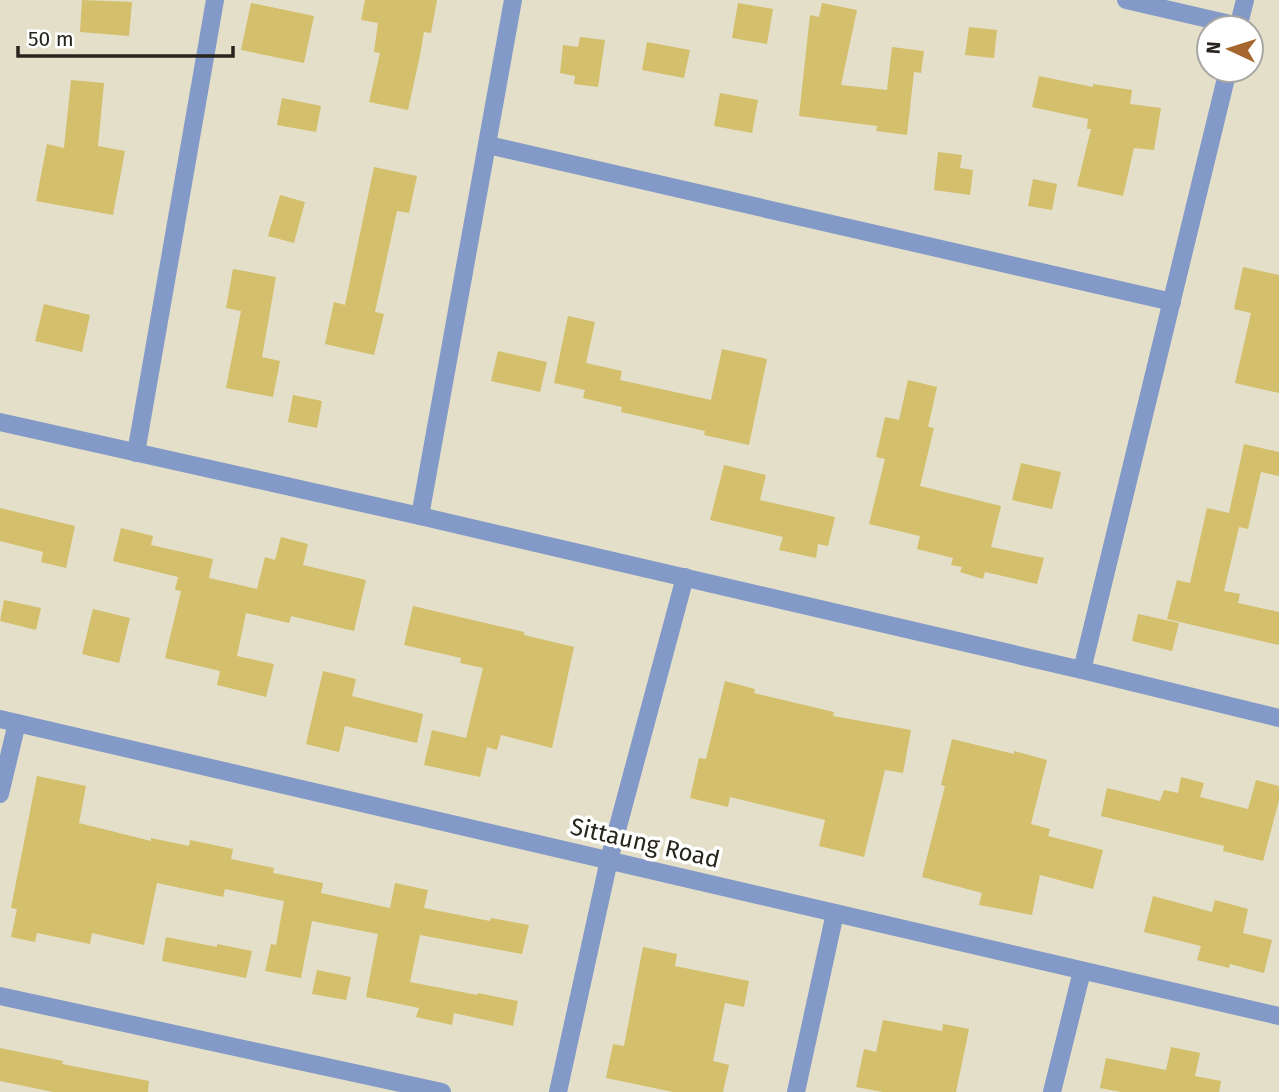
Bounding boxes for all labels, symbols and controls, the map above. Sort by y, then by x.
scale bar [18,14,233,58]
north arrow [1195,14,1265,84]
text: 50 m [28,26,74,52]
text: N [1202,41,1225,55]
street label: Sittaung Road [568,812,722,874]

